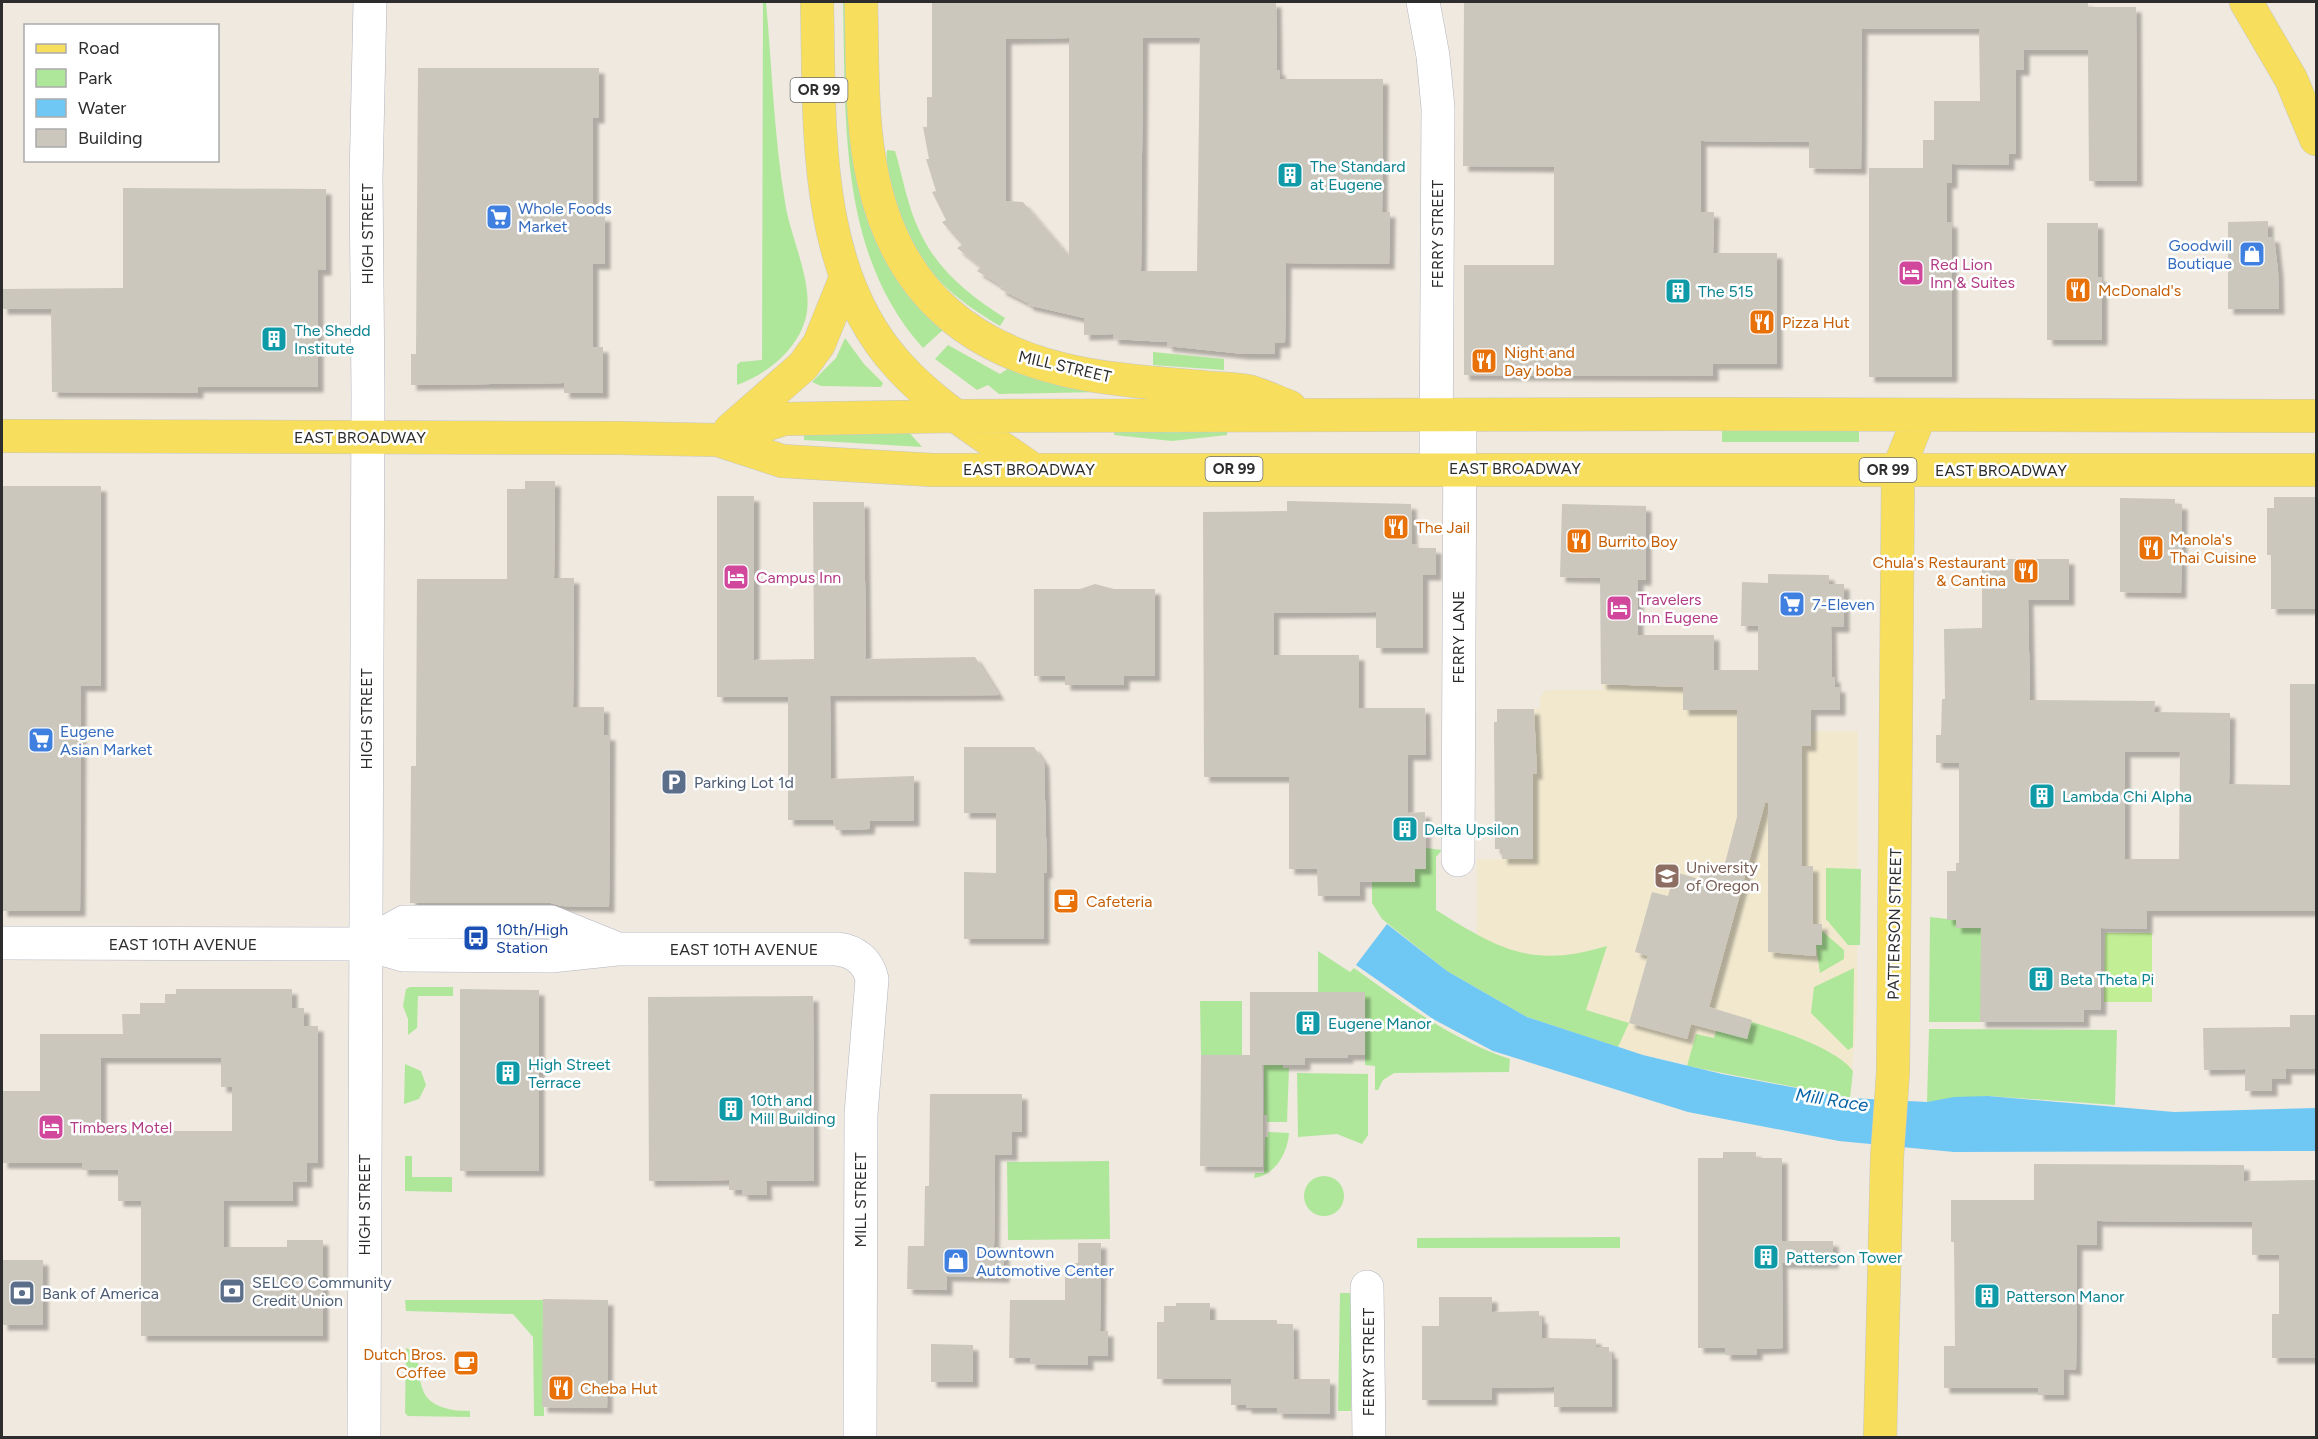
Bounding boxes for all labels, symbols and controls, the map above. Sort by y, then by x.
legend [24,24,219,162]
text: Road [78,37,119,59]
text: Park [78,67,113,89]
road number: OR 99 [790,78,848,102]
text: Water [78,97,126,119]
text: Building [78,127,143,149]
place label: The Standard at Eugene [1310,157,1406,194]
building icon: The Standard at Eugene [1275,160,1305,190]
street label: FERRY STREET [1428,180,1447,288]
street label: HIGH STREET [358,183,377,284]
place label: Whole Foods Market [518,199,612,236]
supermarket icon: Whole Foods Market [484,202,514,232]
place label: Goodwill Boutique [2167,236,2232,273]
shop icon: Goodwill Boutique [2237,239,2267,269]
place label: Red Lion Inn & Suites [1930,255,2015,292]
hotel icon: Red Lion Inn & Suites [1896,258,1926,288]
restaurant icon: McDonald's [2063,275,2093,305]
building icon: The 515 [1663,276,1693,306]
place label: McDonald's [2098,281,2181,300]
place label: The 515 [1698,282,1753,301]
restaurant icon: Pizza Hut [1747,307,1777,337]
place label: Pizza Hut [1782,313,1850,332]
place label: The Shedd Institute [294,321,371,358]
building icon: The Shedd Institute [259,324,289,354]
place label: Night and Day boba [1504,343,1575,380]
restaurant icon: Night and Day boba [1469,346,1499,376]
street label: MILL STREET [1017,347,1113,386]
street label: EAST BROADWAY [294,428,426,447]
road number: OR 99 [1206,457,1262,481]
road number: OR 99 [1860,458,1916,482]
street label: EAST BROADWAY [1449,459,1581,478]
street label: EAST BROADWAY [963,460,1095,479]
street label: EAST BROADWAY [1935,461,2067,480]
restaurant icon: The Jail [1381,512,1411,542]
place label: The Jail [1416,518,1470,537]
restaurant icon: Burrito Boy [1564,526,1594,556]
place label: Manola's Thai Cuisine [2170,530,2257,567]
place label: Burrito Boy [1598,532,1678,551]
restaurant icon: Manola's Thai Cuisine [2136,533,2166,563]
place label: Chula's Restaurant & Cantina [1872,553,2006,590]
restaurant icon: Chula's Restaurant & Cantina [2011,556,2041,586]
hotel icon: Campus Inn [721,562,751,592]
place label: Campus Inn [756,568,841,587]
supermarket icon: 7-Eleven [1777,589,1807,619]
place label: Travelers Inn Eugene [1638,590,1719,627]
street label: FERRY LANE [1449,591,1468,683]
hotel icon: Travelers Inn Eugene [1604,593,1634,623]
place label: 7-Eleven [1812,595,1875,614]
street label: HIGH STREET [357,668,376,769]
place label: Eugene Asian Market [60,722,153,759]
supermarket icon: Eugene Asian Market [26,725,56,755]
parking icon: Parking Lot 1d [659,767,689,797]
place label: Parking Lot 1d [694,773,794,792]
building icon: Lambda Chi Alpha [2027,781,2057,811]
place label: Lambda Chi Alpha [2062,787,2192,806]
building icon: Delta Upsilon [1390,814,1420,844]
place label: Delta Upsilon [1424,820,1519,839]
street label: PATTERSON STREET [1884,848,1905,1000]
place label: University of Oregon [1686,858,1759,895]
school or university icon: University of Oregon [1652,861,1682,891]
cafe icon: Cafeteria [1051,886,1081,916]
place label: Cafeteria [1086,892,1152,911]
place label: 10th/High Station [496,920,568,957]
bus stop icon: 10th/High Station [461,923,491,953]
street label: EAST 10TH AVENUE [109,935,257,954]
street label: EAST 10TH AVENUE [670,940,818,959]
building icon: Beta Theta Pi [2026,964,2056,994]
place label: Beta Theta Pi [2060,970,2154,989]
building icon: Eugene Manor [1293,1008,1323,1038]
place label: Eugene Manor [1328,1014,1432,1033]
place label: High Street Terrace [528,1055,611,1092]
building icon: High Street Terrace [493,1058,523,1088]
water label: Mill Race [1794,1083,1870,1117]
place label: 10th and Mill Building [750,1091,836,1128]
building icon: 10th and Mill Building [716,1094,746,1124]
hotel icon: Timbers Motel [36,1112,66,1142]
place label: Timbers Motel [70,1118,172,1137]
street label: MILL STREET [851,1152,870,1247]
street label: HIGH STREET [355,1154,374,1255]
building icon: Patterson Tower [1751,1242,1781,1272]
place label: Downtown Automotive Center [976,1243,1114,1280]
shop icon: Downtown Automotive Center [941,1246,971,1276]
place label: Patterson Tower [1786,1248,1903,1267]
place label: SELCO Community Credit Union [252,1273,392,1310]
bank icon: SELCO Community Credit Union [217,1276,247,1306]
bank icon: Bank of America [7,1278,37,1308]
building icon: Patterson Manor [1972,1281,2002,1311]
place label: Bank of America [42,1284,159,1303]
place label: Patterson Manor [2006,1287,2125,1306]
street label: FERRY STREET [1359,1308,1378,1416]
place label: Dutch Bros. Coffee [363,1345,446,1382]
cafe icon: Dutch Bros. Coffee [451,1348,481,1378]
restaurant icon: Cheba Hut [546,1373,576,1403]
place label: Cheba Hut [580,1379,658,1398]

